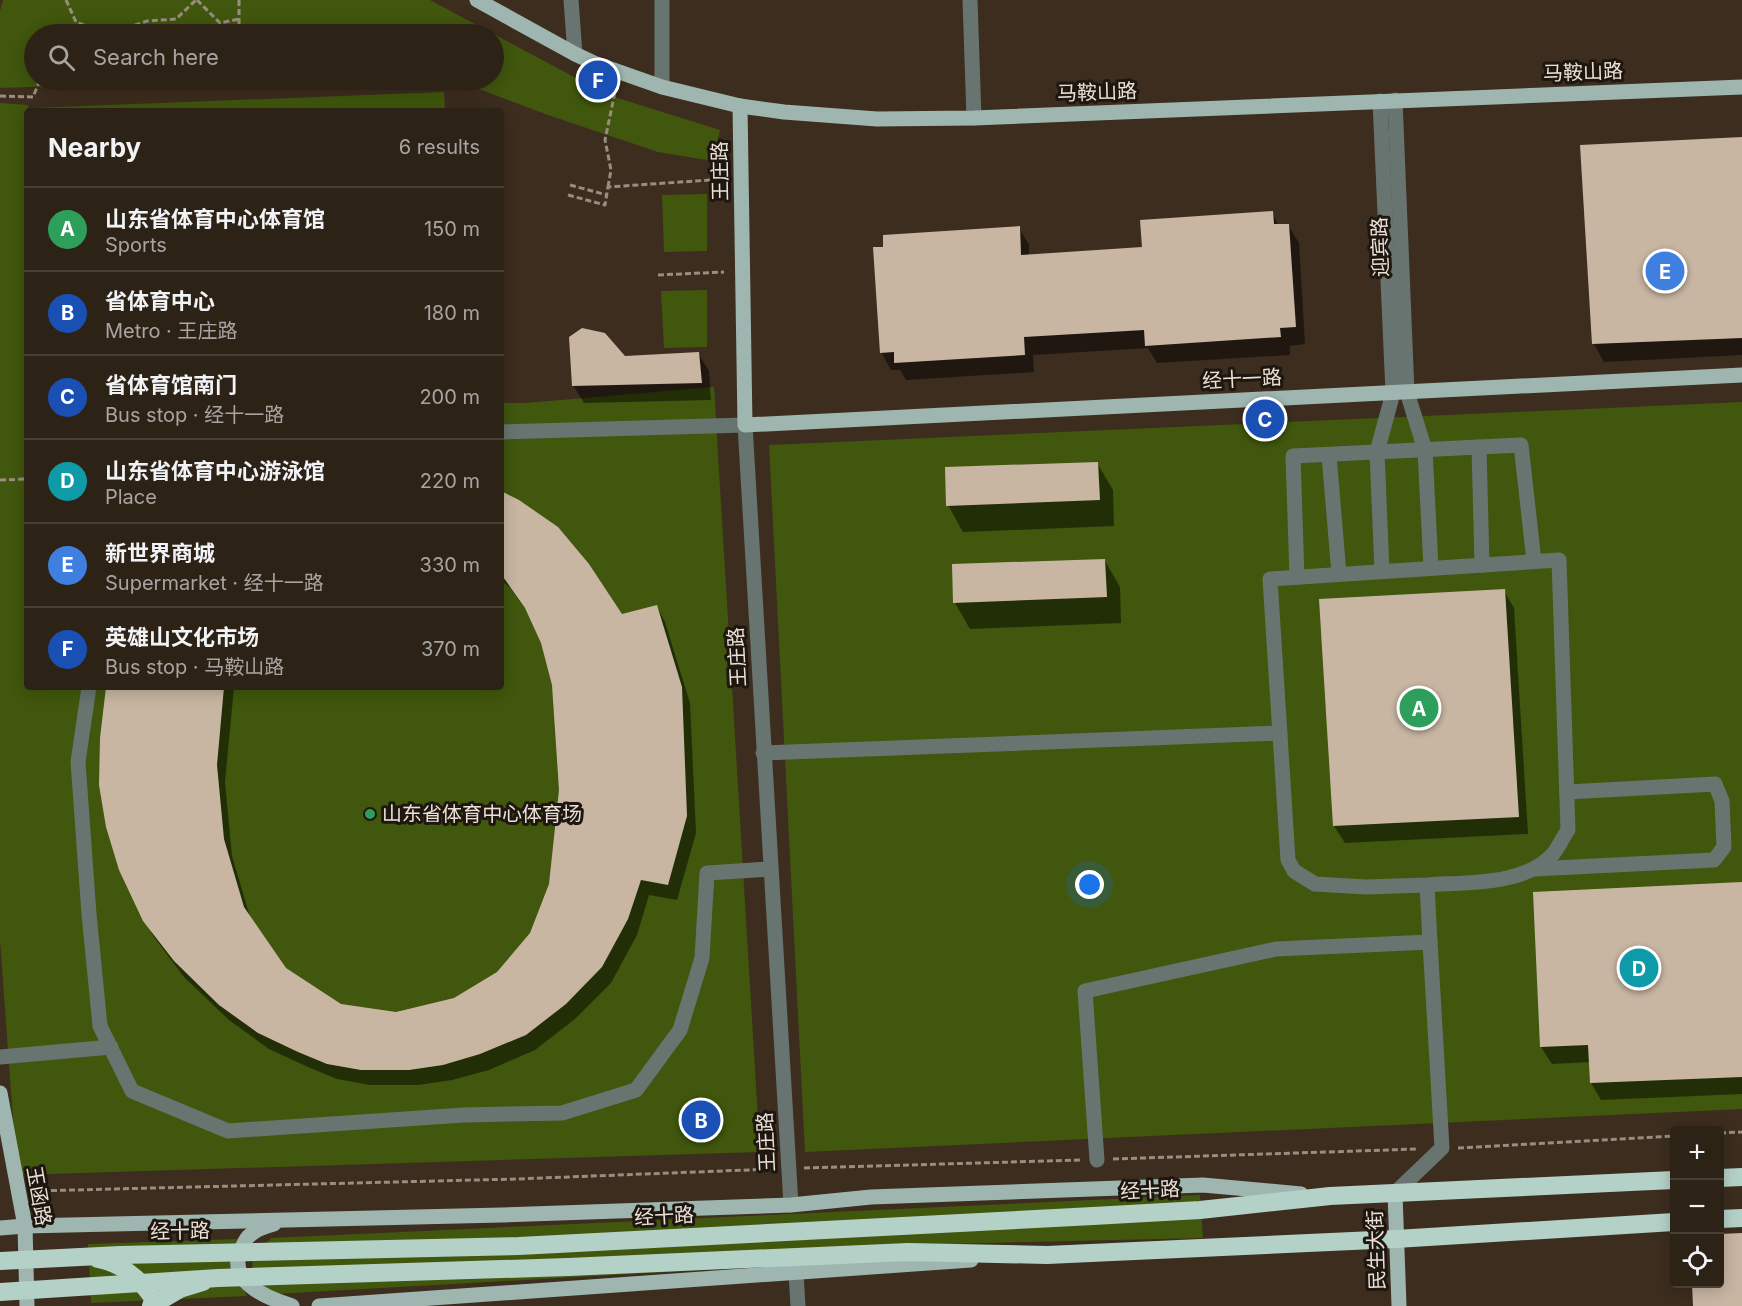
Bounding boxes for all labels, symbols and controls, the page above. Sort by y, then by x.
search box [24,24,504,90]
icon: search [45,41,78,74]
text: Search here [93,44,219,70]
pin: F [578,58,618,103]
street label: 马鞍山路 [1543,59,1623,85]
street label: 马鞍山路 [1057,79,1137,105]
text: Nearby [48,132,141,163]
text: 6 results [399,135,480,159]
street label: 王庄路 [707,141,733,201]
text: 山东省体育中心体育馆 [105,206,325,232]
text: A [60,217,75,241]
text: 150 m [424,217,480,241]
street label: 迎宾路 [1367,217,1393,277]
text: Sports [105,233,167,257]
pin: E [1646,248,1684,294]
text: 省体育中心 [105,288,215,314]
text: B [61,301,74,325]
text: 180 m [424,301,480,325]
text: Metro · 王庄路 [105,319,237,343]
street label: 经十一路 [1201,365,1283,393]
text: 省体育馆南门 [105,372,237,398]
text: C [60,385,75,409]
text: 200 m [419,385,480,409]
pin: C [1246,396,1284,442]
text: Bus stop · 经十一路 [105,403,284,427]
text: 山东省体育中心游泳馆 [105,458,325,484]
text: D [60,469,75,493]
text: 220 m [420,469,480,493]
text: Place [105,485,157,509]
text: 新世界商城 [105,540,215,566]
text: E [61,553,74,577]
text: 330 m [420,553,480,577]
text: Supermarket · 经十一路 [105,571,324,595]
text: 英雄山文化市场 [105,624,259,650]
street label: 王庄路 [723,626,751,688]
text: F [62,637,73,661]
text: 370 m [421,637,480,661]
text: Bus stop · 马鞍山路 [105,655,284,679]
pin: A [1400,686,1438,730]
place label: 山东省体育中心体育场 [382,802,582,826]
marker: 山东省体育中心体育场 [363,807,377,821]
your location [1075,870,1104,899]
pin: D [1620,946,1658,990]
pin: B [682,1098,720,1142]
street label: 王庄路 [752,1111,780,1173]
map controls [1670,1126,1724,1288]
button: + [1670,1126,1724,1180]
street label: 玉函路 [22,1164,56,1228]
street label: 经十路 [1119,1176,1181,1204]
button: − [1670,1180,1724,1234]
street label: 经十路 [633,1202,695,1230]
street label: 民生大街 [1363,1210,1389,1290]
street label: 经十路 [150,1218,210,1244]
button: locate [1670,1234,1724,1288]

